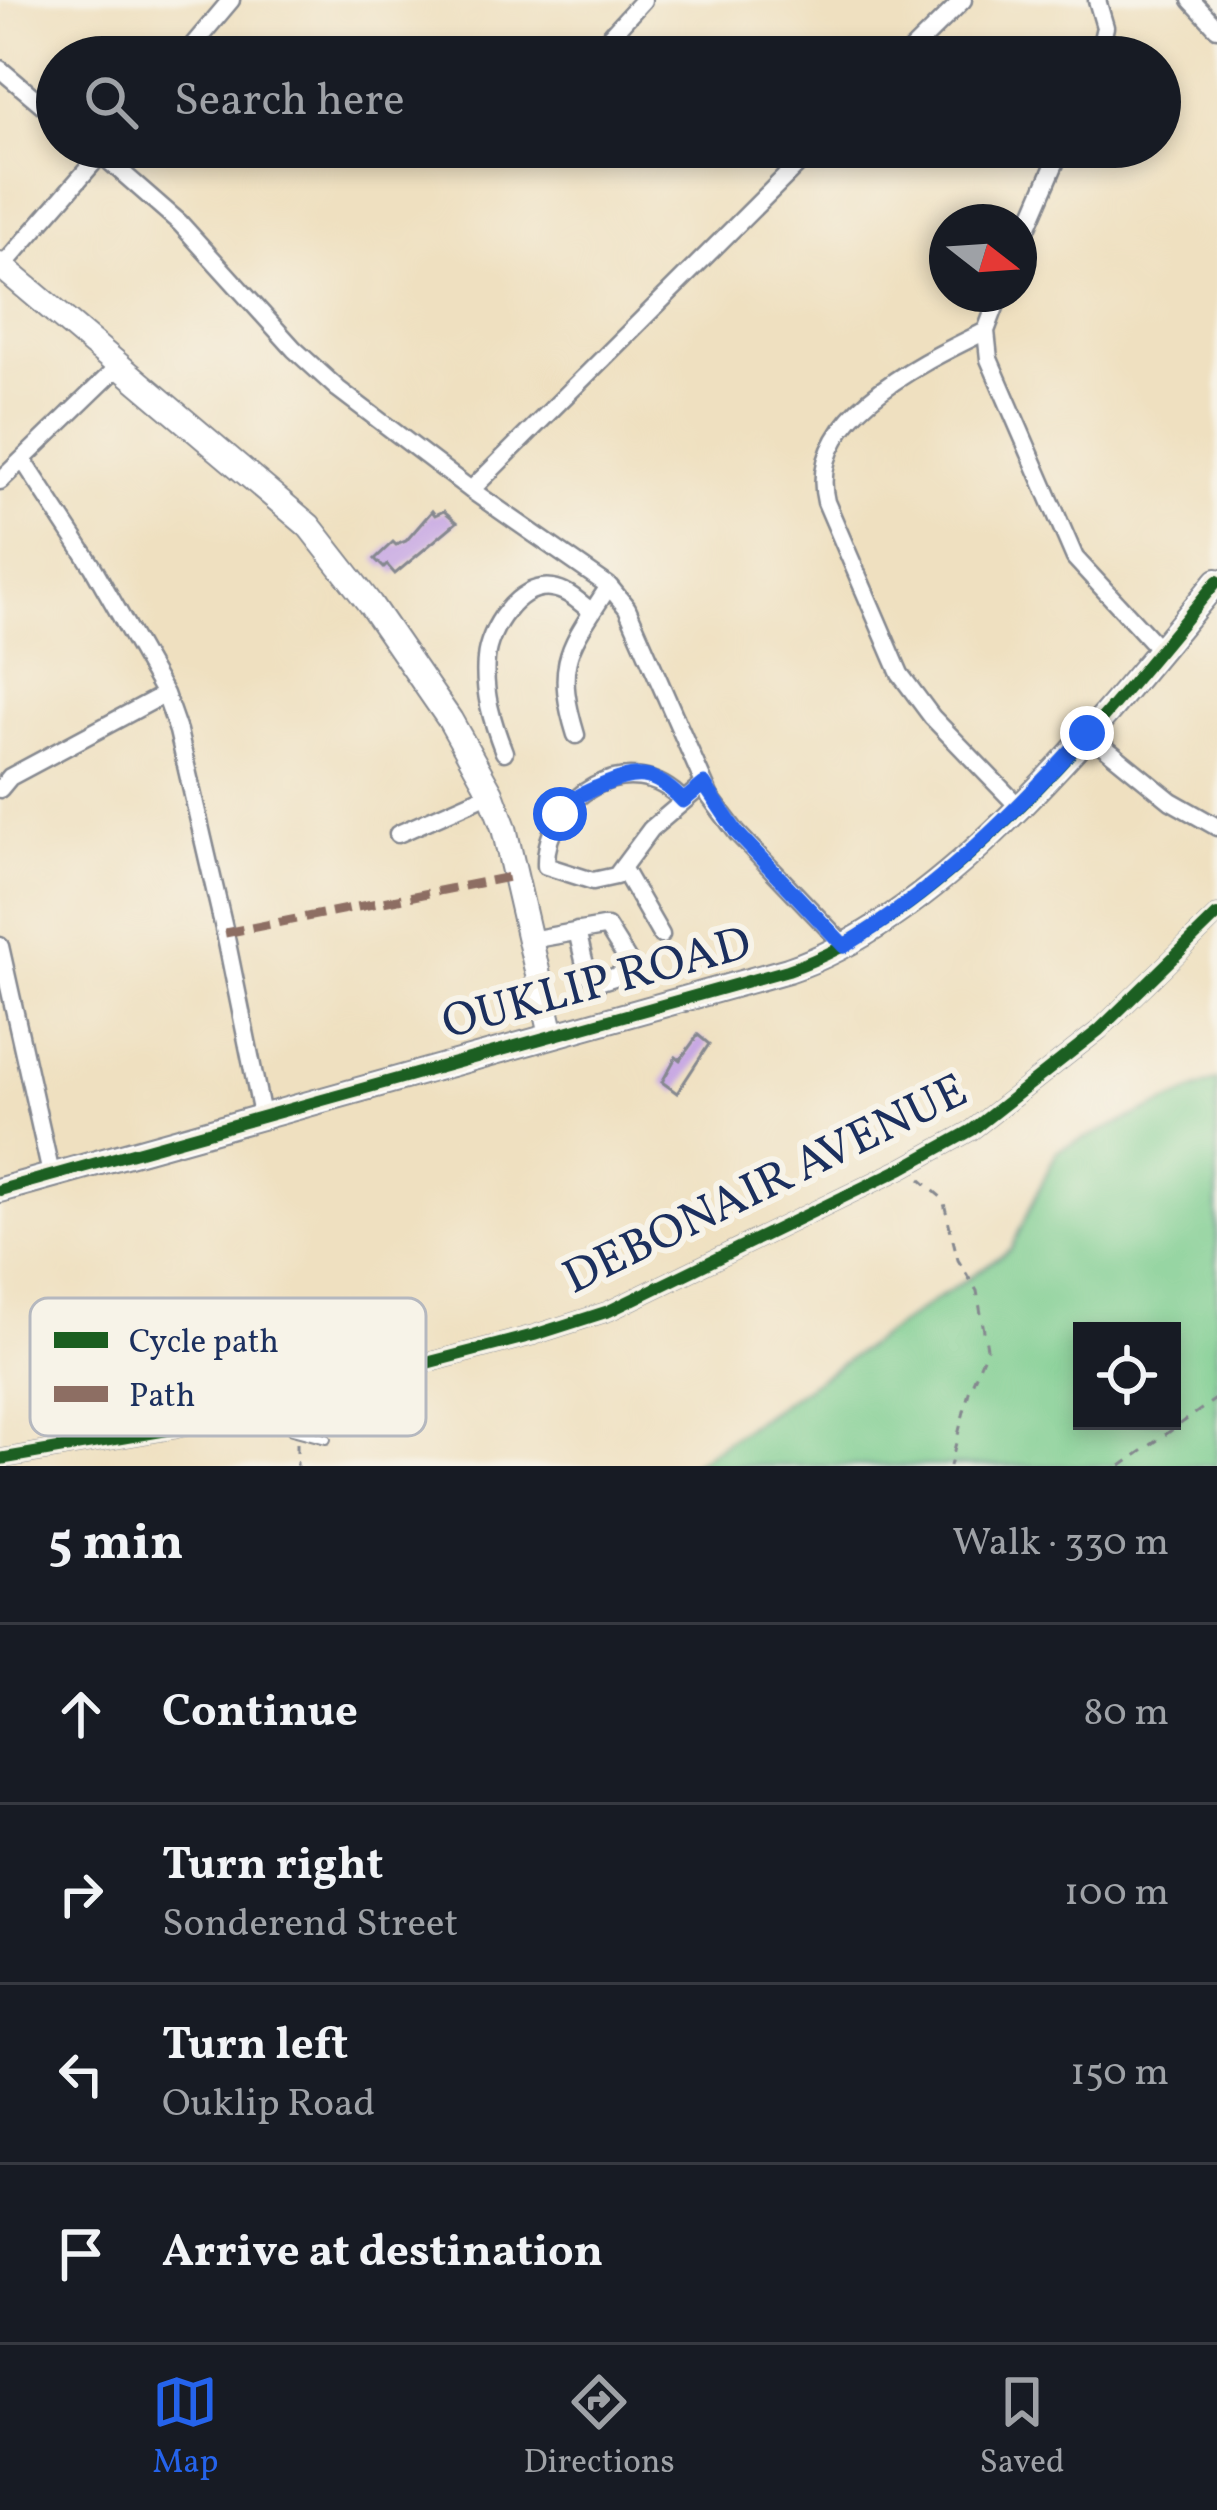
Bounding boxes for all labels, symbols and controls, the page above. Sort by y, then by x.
search box [36,36,1181,168]
icon: search [78,69,144,135]
text: Search here [174,71,405,134]
north arrow [929,204,1037,312]
route end [1060,706,1114,760]
route start [533,787,587,841]
street label: OUKLIP ROAD [435,912,759,1058]
street label: DEBONAIR AVENUE [553,1059,979,1313]
legend [30,1298,426,1436]
text: Cycle path [129,1321,279,1367]
map controls [1073,1322,1181,1430]
button: locate [1073,1322,1181,1430]
text: Path [129,1375,195,1421]
text: 5 min [48,1509,184,1580]
text: Walk · 330 m [952,1517,1169,1571]
icon: ahead [48,1681,114,1747]
text: Continue [162,1682,358,1745]
text: 80 m [1083,1687,1169,1741]
text: Turn right [162,1835,383,1898]
icon: right [48,1861,114,1927]
text: 100 m [1064,1867,1169,1921]
text: Sonderend Street [162,1898,458,1952]
text: Turn left [162,2015,348,2078]
icon: left [48,2041,114,2107]
text: 150 m [1070,2047,1169,2101]
text: Ouklip Road [162,2078,375,2132]
icon: arrive [48,2221,114,2287]
text: Arrive at destination [162,2222,603,2285]
tab: Map [152,2369,219,2487]
tab: Directions [523,2369,675,2487]
tab: Saved [980,2369,1065,2487]

